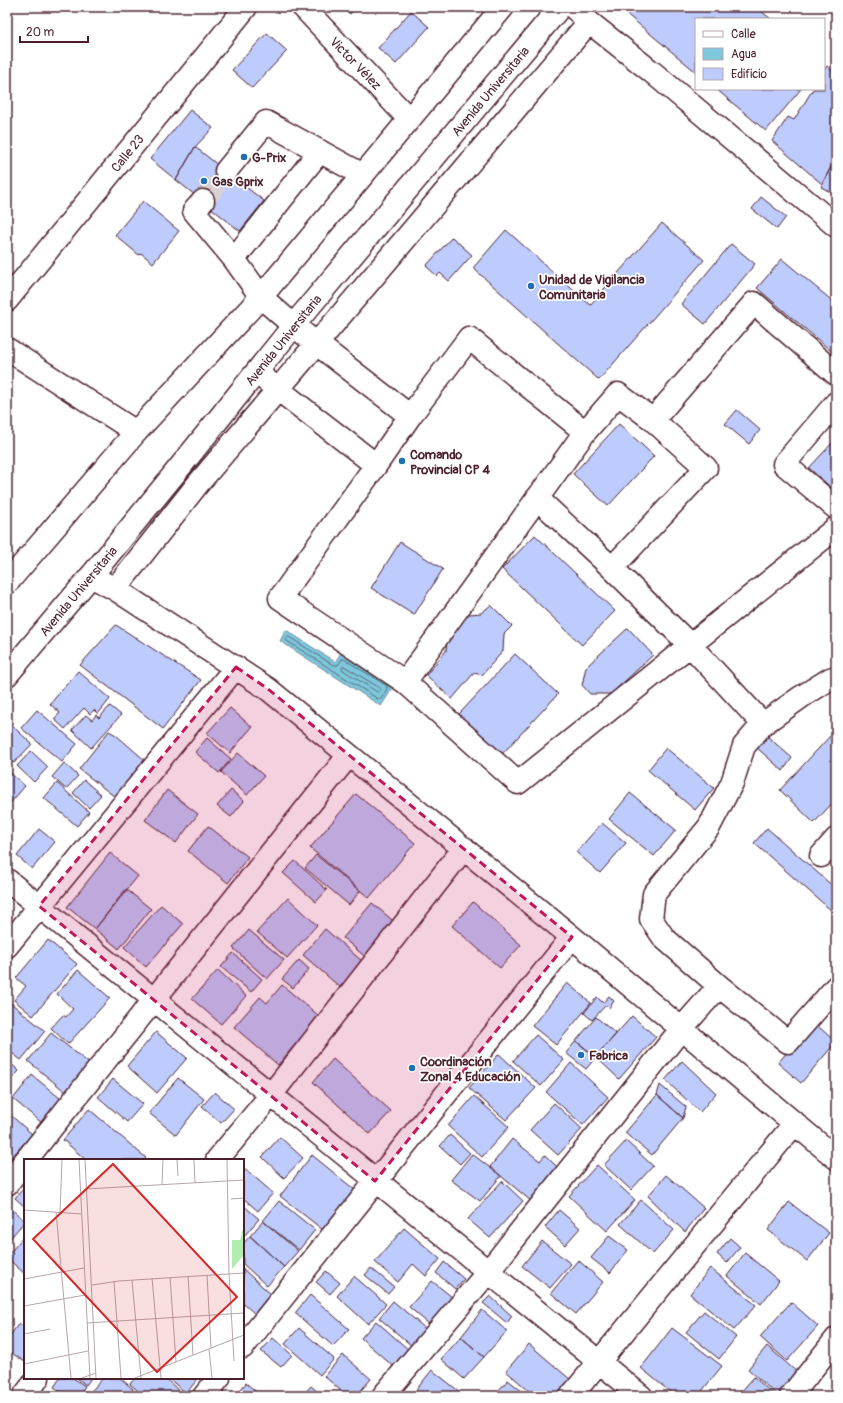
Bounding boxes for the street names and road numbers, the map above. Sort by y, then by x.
street label: Victor Vélez [326,34,385,94]
street label: Avenida Universitaria [448,43,533,140]
street label: Calle 23 [108,132,148,176]
street label: Avenida Universitaria [242,292,325,389]
street label: Avenida Universitaria [36,543,121,640]

